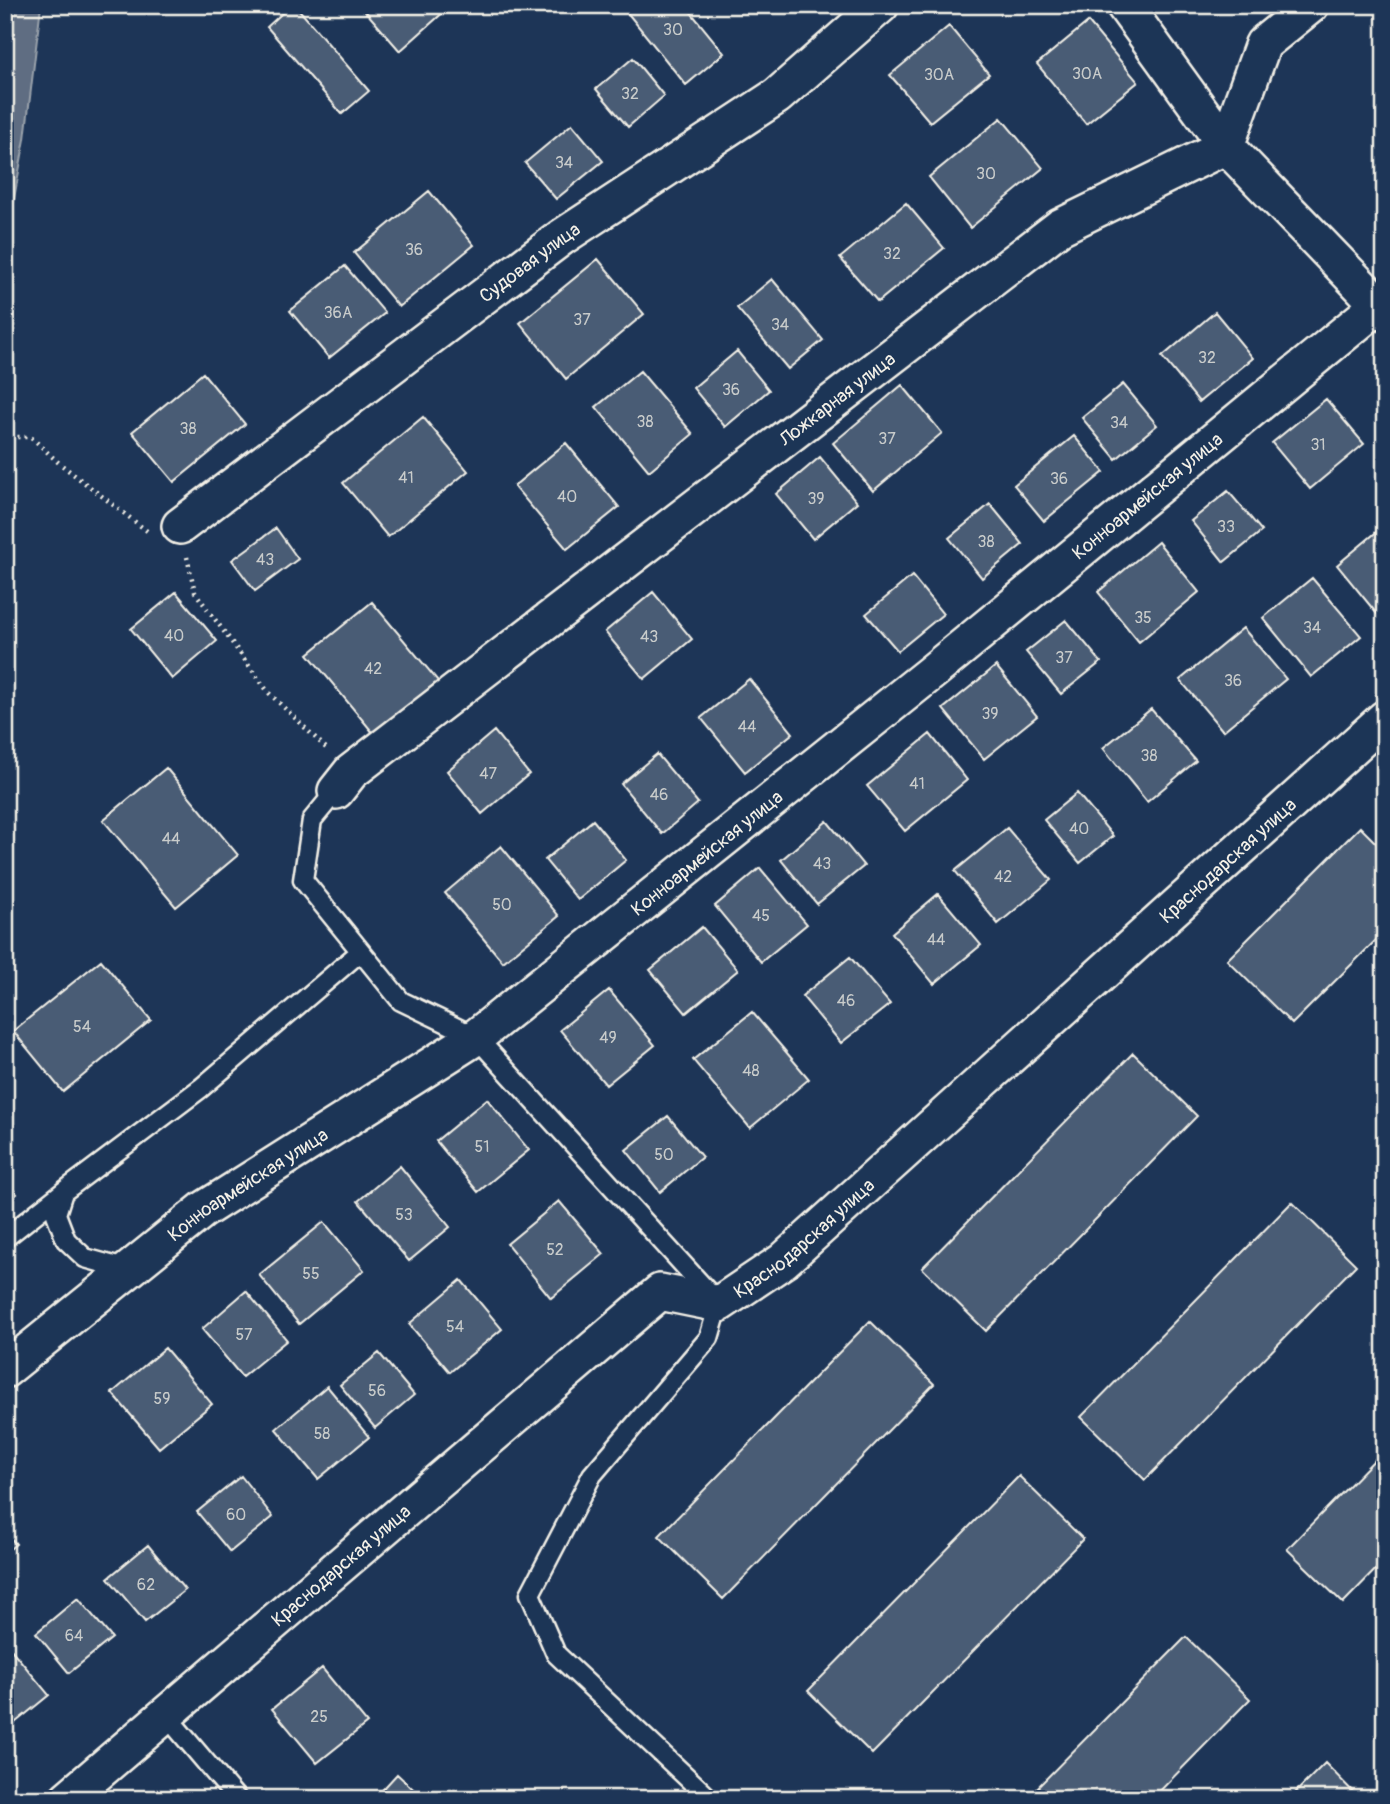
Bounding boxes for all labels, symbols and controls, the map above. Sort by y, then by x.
house number: 30 [663,20,683,40]
house number: 30А [1072,64,1102,84]
house number: 30А [924,65,954,85]
house number: 32 [621,84,639,104]
house number: 34 [555,153,573,173]
house number: 30 [976,164,996,184]
street label: Судовая улица [475,217,585,308]
house number: 36 [405,240,423,260]
house number: 32 [883,244,901,264]
house number: 36А [324,303,352,323]
house number: 37 [573,310,591,330]
house number: 34 [771,315,789,335]
street label: Ложкарная улица [774,347,900,452]
house number: 32 [1198,348,1216,368]
house number: 36 [722,380,740,400]
house number: 38 [637,412,654,432]
house number: 34 [1110,413,1128,433]
house number: 38 [180,419,197,439]
street label: Конноармейская улица [1067,427,1228,565]
house number: 37 [878,429,896,449]
house number: 31 [1310,435,1326,455]
house number: 41 [398,468,414,488]
house number: 36 [1050,469,1068,489]
house number: 40 [557,487,577,507]
house number: 39 [807,489,825,509]
house number: 33 [1217,517,1235,537]
house number: 38 [978,532,995,552]
house number: 43 [256,550,274,570]
house number: 35 [1134,608,1152,628]
house number: 34 [1303,618,1321,638]
house number: 40 [164,626,184,646]
house number: 43 [640,627,658,647]
house number: 37 [1055,648,1073,668]
house number: 42 [364,659,382,679]
house number: 36 [1224,671,1242,691]
house number: 39 [981,704,999,724]
house number: 44 [738,717,756,737]
house number: 38 [1141,746,1158,766]
house number: 47 [479,764,497,784]
house number: 41 [909,774,925,794]
street label: Конноармейская улица [626,785,788,921]
house number: 46 [650,785,668,805]
street label: Краснодарская улица [1155,793,1302,929]
house number: 40 [1069,819,1089,839]
house number: 44 [162,829,180,849]
house number: 43 [813,854,831,874]
house number: 42 [994,867,1012,887]
house number: 50 [492,895,512,915]
house number: 45 [752,906,770,926]
house number: 44 [927,930,945,950]
house number: 46 [837,991,855,1011]
house number: 54 [73,1017,91,1037]
house number: 49 [599,1028,617,1048]
house number: 48 [742,1061,760,1081]
street label: Конноармейская улица [163,1123,333,1247]
house number: 51 [475,1137,489,1157]
house number: 50 [654,1145,674,1165]
street label: Краснодарская улица [729,1173,880,1304]
house number: 53 [395,1205,413,1225]
house number: 52 [546,1240,564,1260]
house number: 55 [302,1264,320,1284]
house number: 54 [446,1317,464,1337]
house number: 57 [235,1325,253,1345]
house number: 56 [368,1381,386,1401]
house number: 59 [154,1389,170,1409]
house number: 58 [314,1424,330,1444]
street label: Краснодарская улица [267,1499,416,1632]
house number: 60 [226,1505,246,1525]
house number: 62 [137,1575,155,1595]
house number: 64 [65,1626,83,1646]
house number: 25 [310,1707,328,1727]

